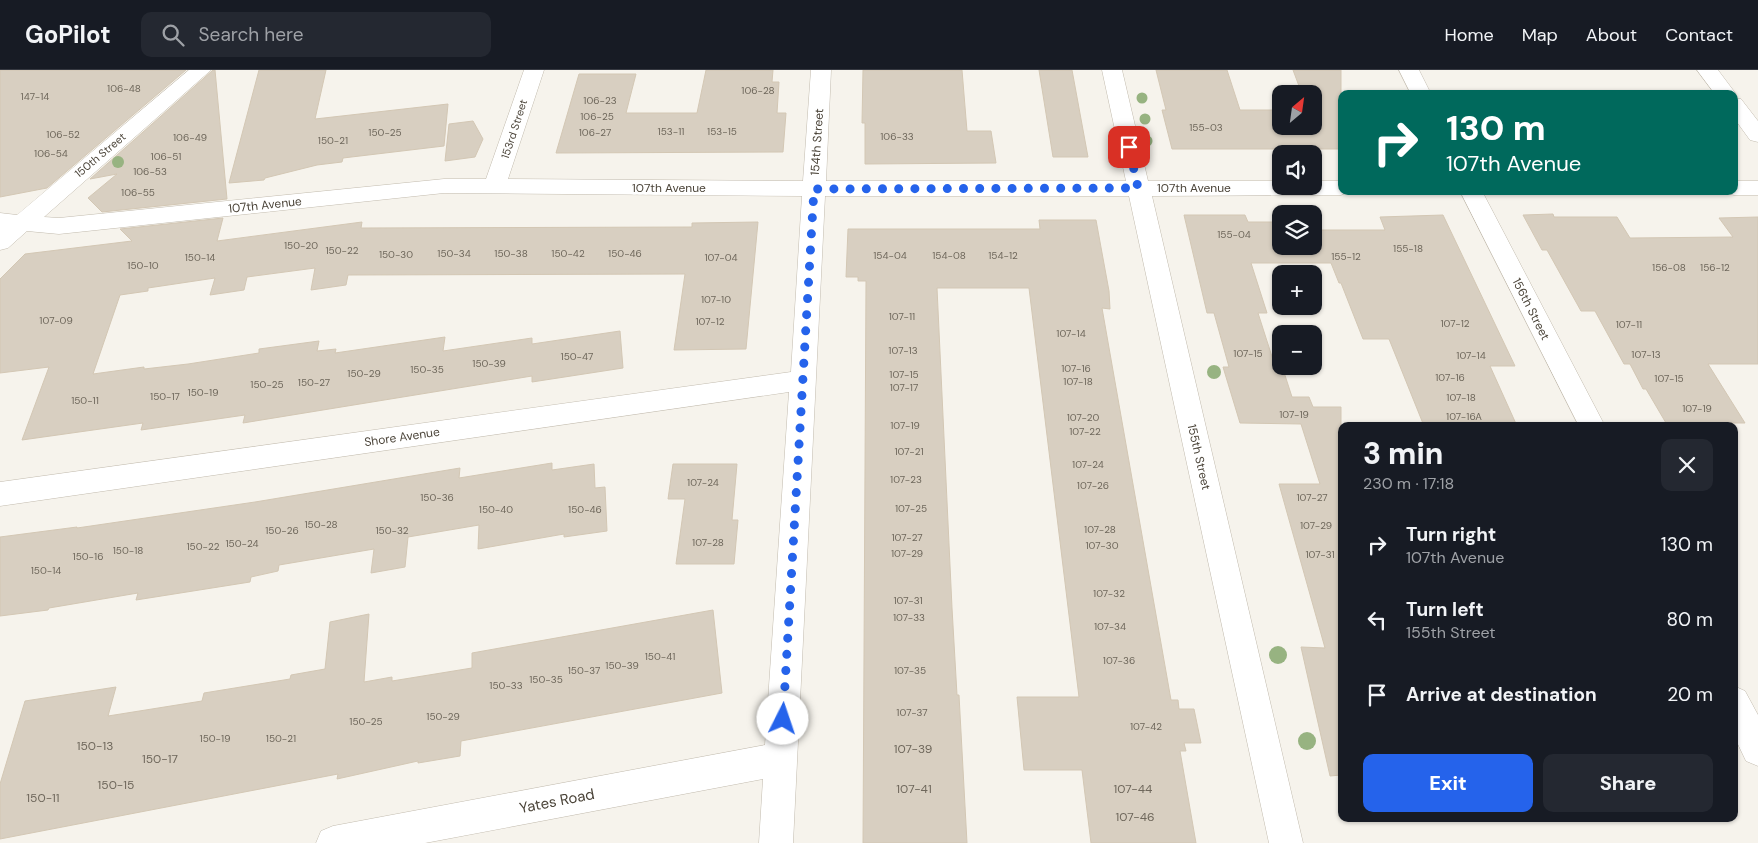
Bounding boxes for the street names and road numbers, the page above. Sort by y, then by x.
street label: 153rd Street [498,98,530,160]
street label: 154th Street [807,108,827,176]
street label: 150th Street [72,130,128,180]
street label: 107th Avenue [632,180,706,196]
street label: 107th Avenue [1157,180,1231,196]
street label: 107th Avenue [227,193,303,217]
street label: 156th Street [1509,275,1554,343]
street label: 155th Street [1184,422,1214,492]
street label: Shore Avenue [363,424,441,450]
street label: Yates Road [518,784,596,818]

